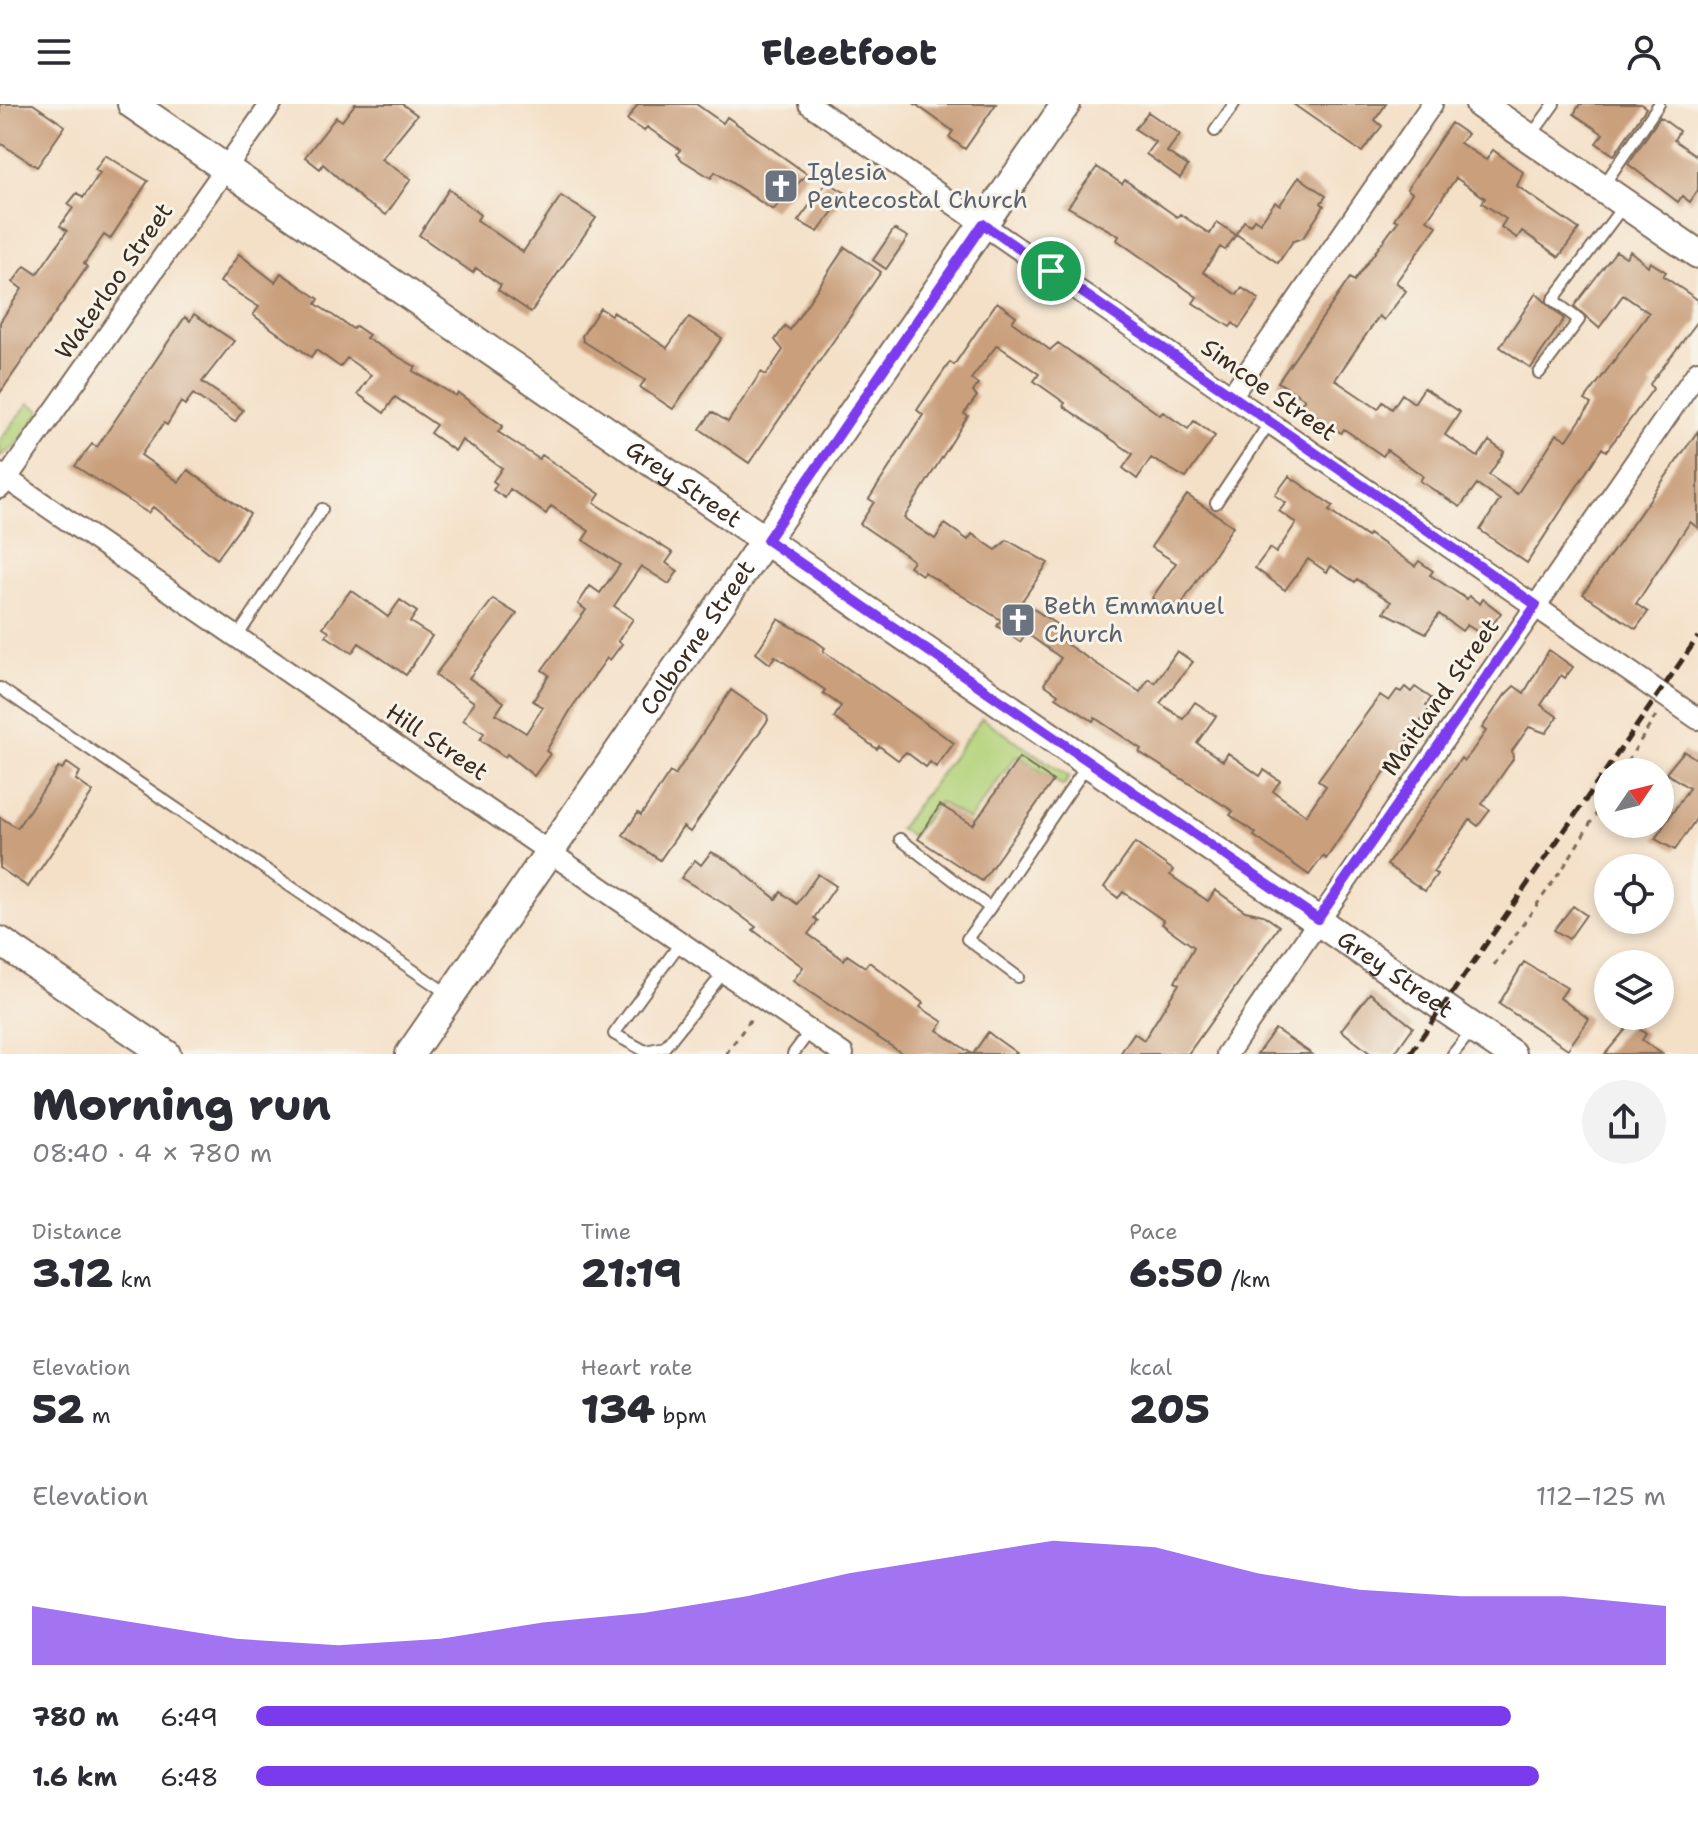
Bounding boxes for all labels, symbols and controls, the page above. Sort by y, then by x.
text: Fleetfoot [761,28,937,77]
icon: menu [32,30,76,74]
icon: person [1622,30,1666,74]
place label: Iglesia Pentecostal Church [807,156,1028,216]
church icon: Iglesia Pentecostal Church [762,167,800,205]
street label: Waterloo Street [48,196,180,366]
pin [1017,237,1085,305]
icon: arrive [1029,249,1073,293]
street label: Simcoe Street [1195,331,1343,449]
street label: Grey Street [619,433,748,535]
street label: Colborne Street [633,554,762,722]
place label: Beth Emmanuel Church [1044,590,1225,650]
church icon: Beth Emmanuel Church [999,601,1037,639]
street label: Maitland Street [1374,612,1506,782]
street label: Hill Street [380,696,494,788]
north arrow [1594,758,1674,838]
map controls [1594,758,1674,1030]
button: locate [1594,854,1674,934]
street label: Grey Street [1331,923,1460,1025]
button: layers [1594,950,1674,1030]
text: Morning run [32,1075,331,1134]
button: share [1582,1080,1666,1164]
text: 08:40 · 4 × 780 m [32,1135,272,1170]
text: Distance [32,1217,122,1246]
text: Time [581,1217,631,1246]
text: Pace [1129,1217,1178,1246]
text: 3.12 [32,1246,113,1300]
text: 21:19 [581,1246,682,1300]
text: 6:50 [1129,1246,1224,1300]
text: km [113,1265,152,1294]
text: /km [1224,1265,1270,1294]
text: Elevation [32,1353,130,1382]
text: Heart rate [581,1353,693,1382]
text: kcal [1129,1353,1172,1382]
text: 52 [32,1382,84,1436]
text: 134 [581,1382,655,1436]
text: 205 [1129,1382,1210,1436]
text: m [84,1401,111,1430]
text: bpm [655,1401,707,1430]
text: Elevation [32,1478,148,1513]
text: 112–125 m [1536,1478,1666,1513]
text: 780 m [32,1699,119,1734]
text: 6:49 [160,1699,218,1734]
text: 1.6 km [32,1759,117,1794]
text: 6:48 [160,1759,219,1794]

